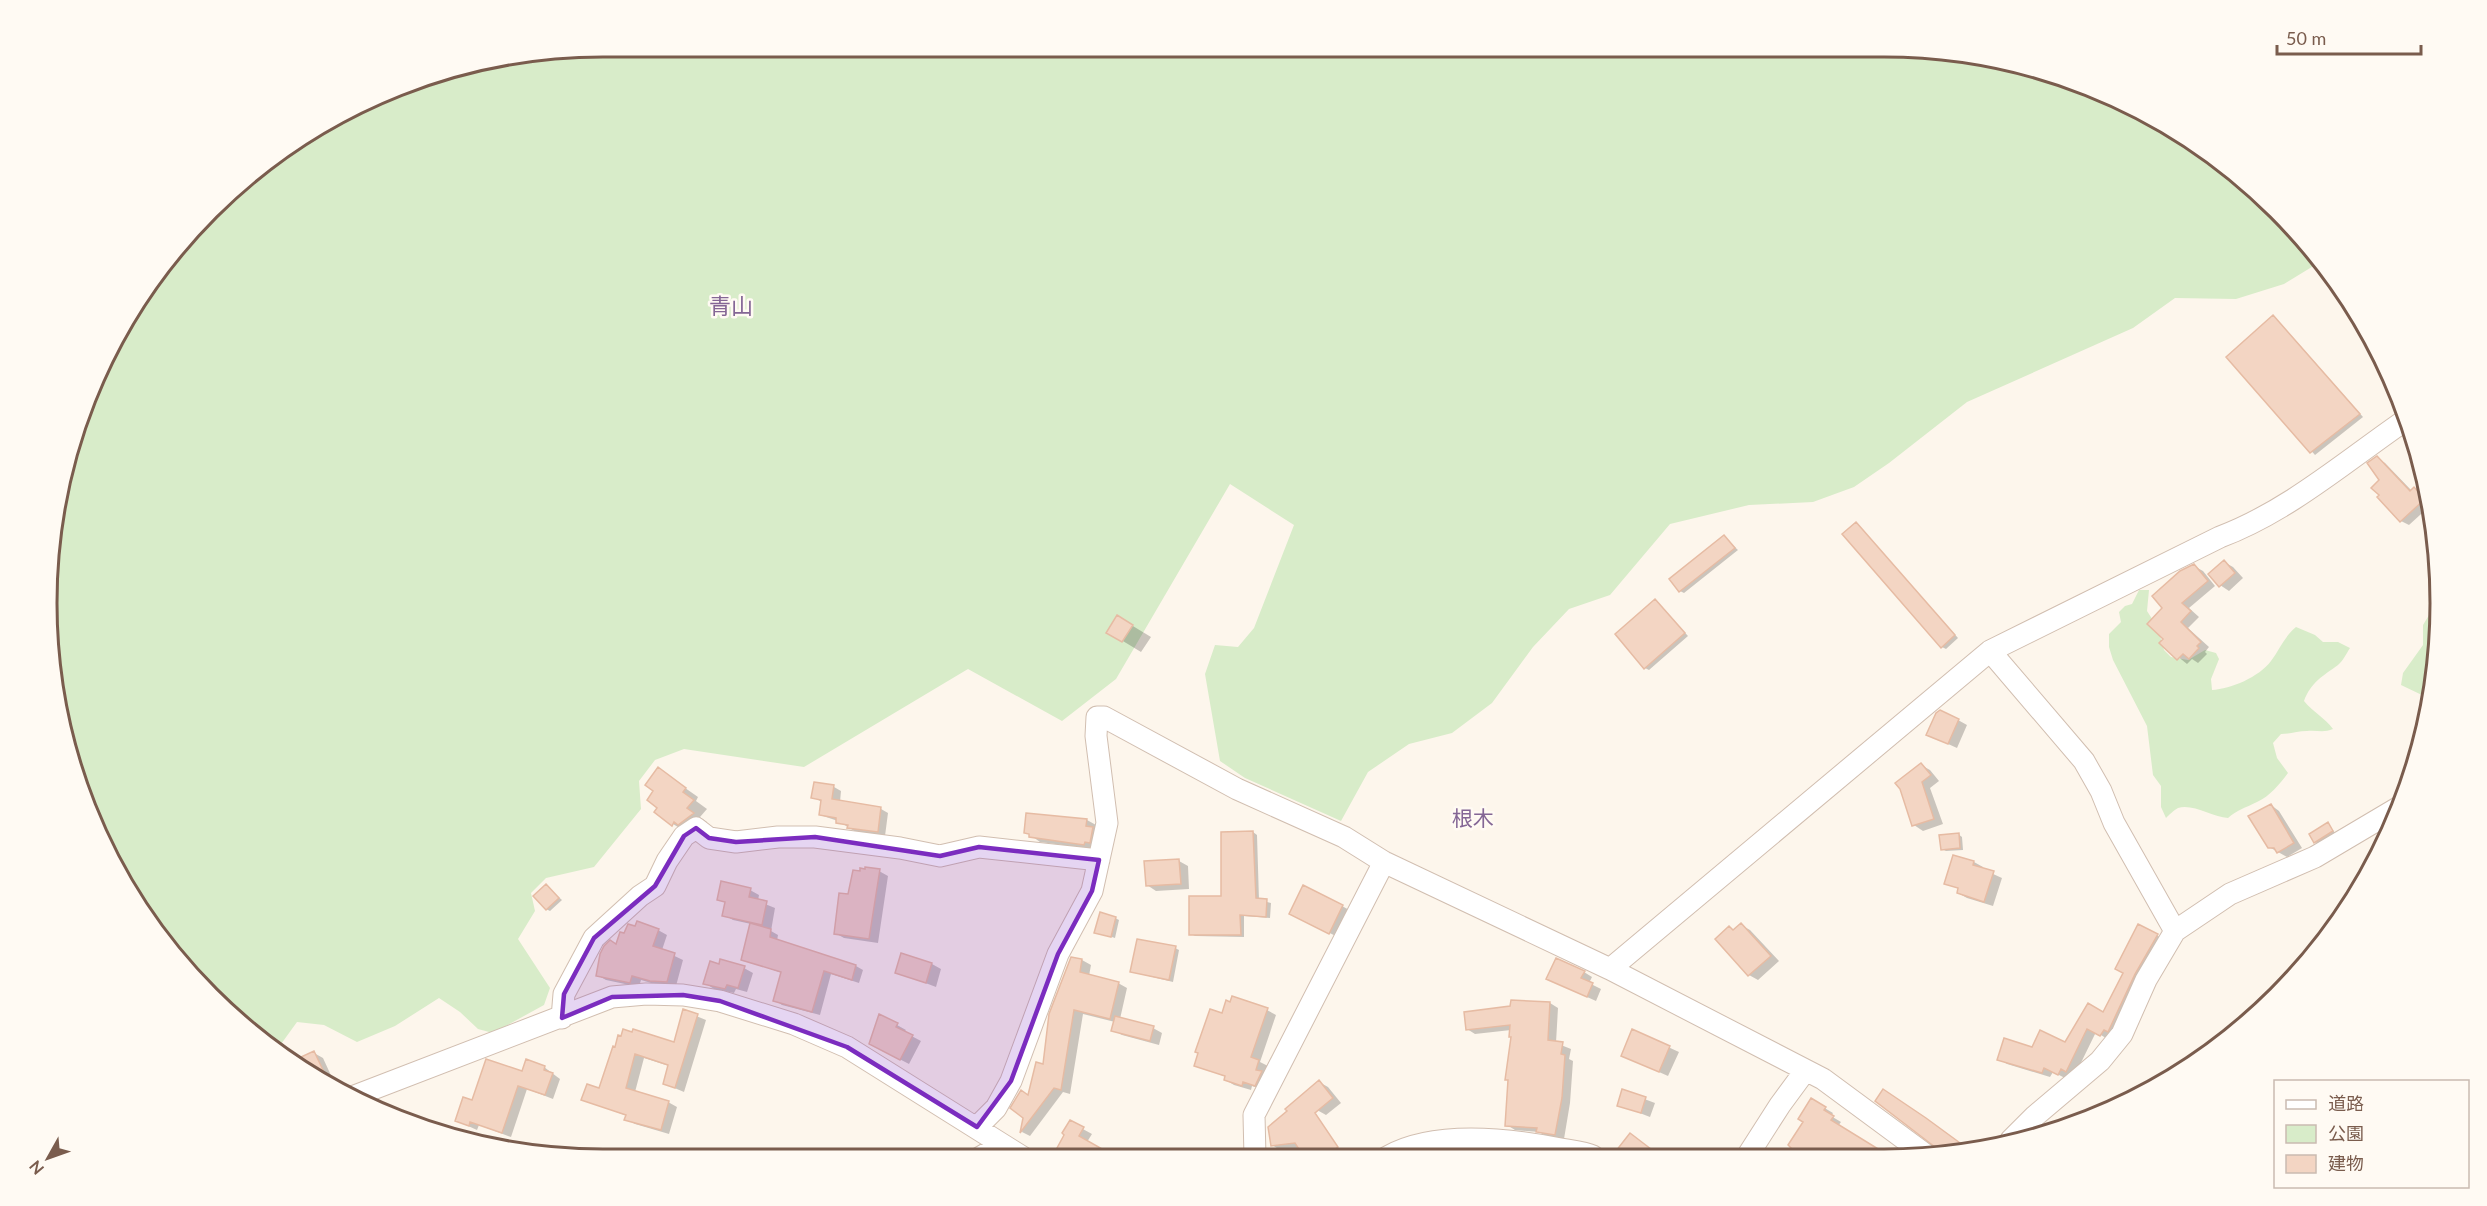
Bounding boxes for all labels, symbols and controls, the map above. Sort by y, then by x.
scale bar [2277,18,2421,56]
text: 50 m [2286,27,2326,49]
district label: 青山 [709,292,753,319]
district label: 根木 [1452,805,1494,830]
legend [2274,1080,2469,1188]
text: 道路 [2328,1092,2364,1114]
text: 公園 [2328,1122,2364,1144]
north arrow [18,1128,78,1188]
text: 建物 [2328,1152,2364,1174]
text: N [25,1157,47,1179]

